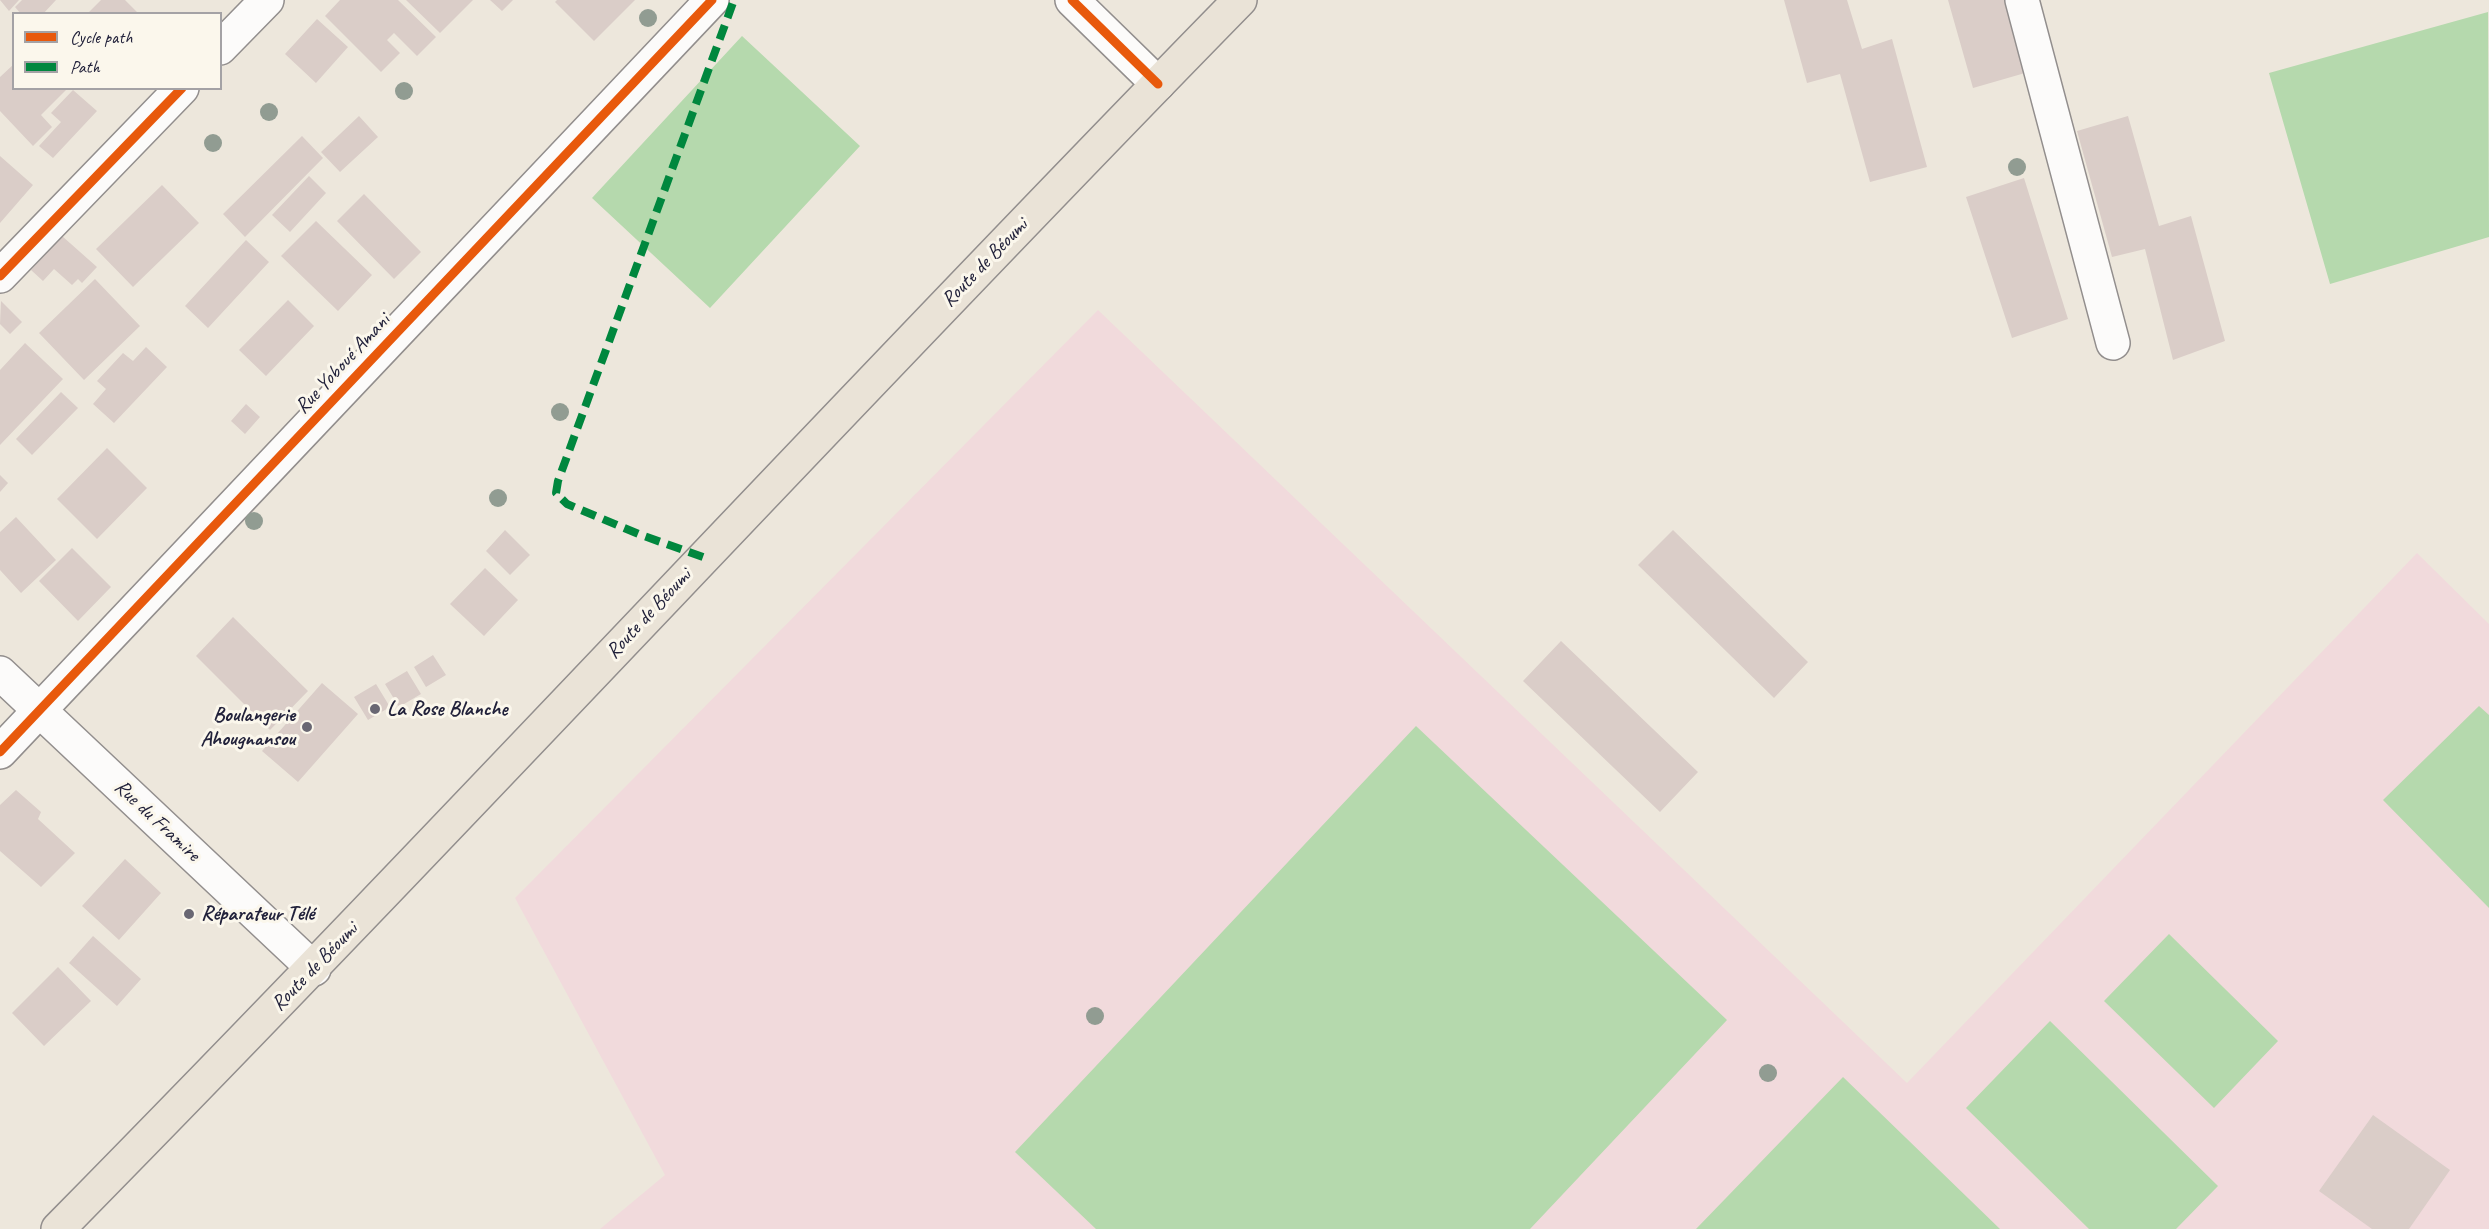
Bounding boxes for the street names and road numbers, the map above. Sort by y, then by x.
street label: Route de Béoumi [936,213,1034,313]
street label: Rue Yoboué Amani [290,309,396,419]
street label: Route de Béoumi [601,564,697,664]
street label: Rue du Framire [109,775,205,867]
street label: Route de Béoumi [266,917,364,1017]

